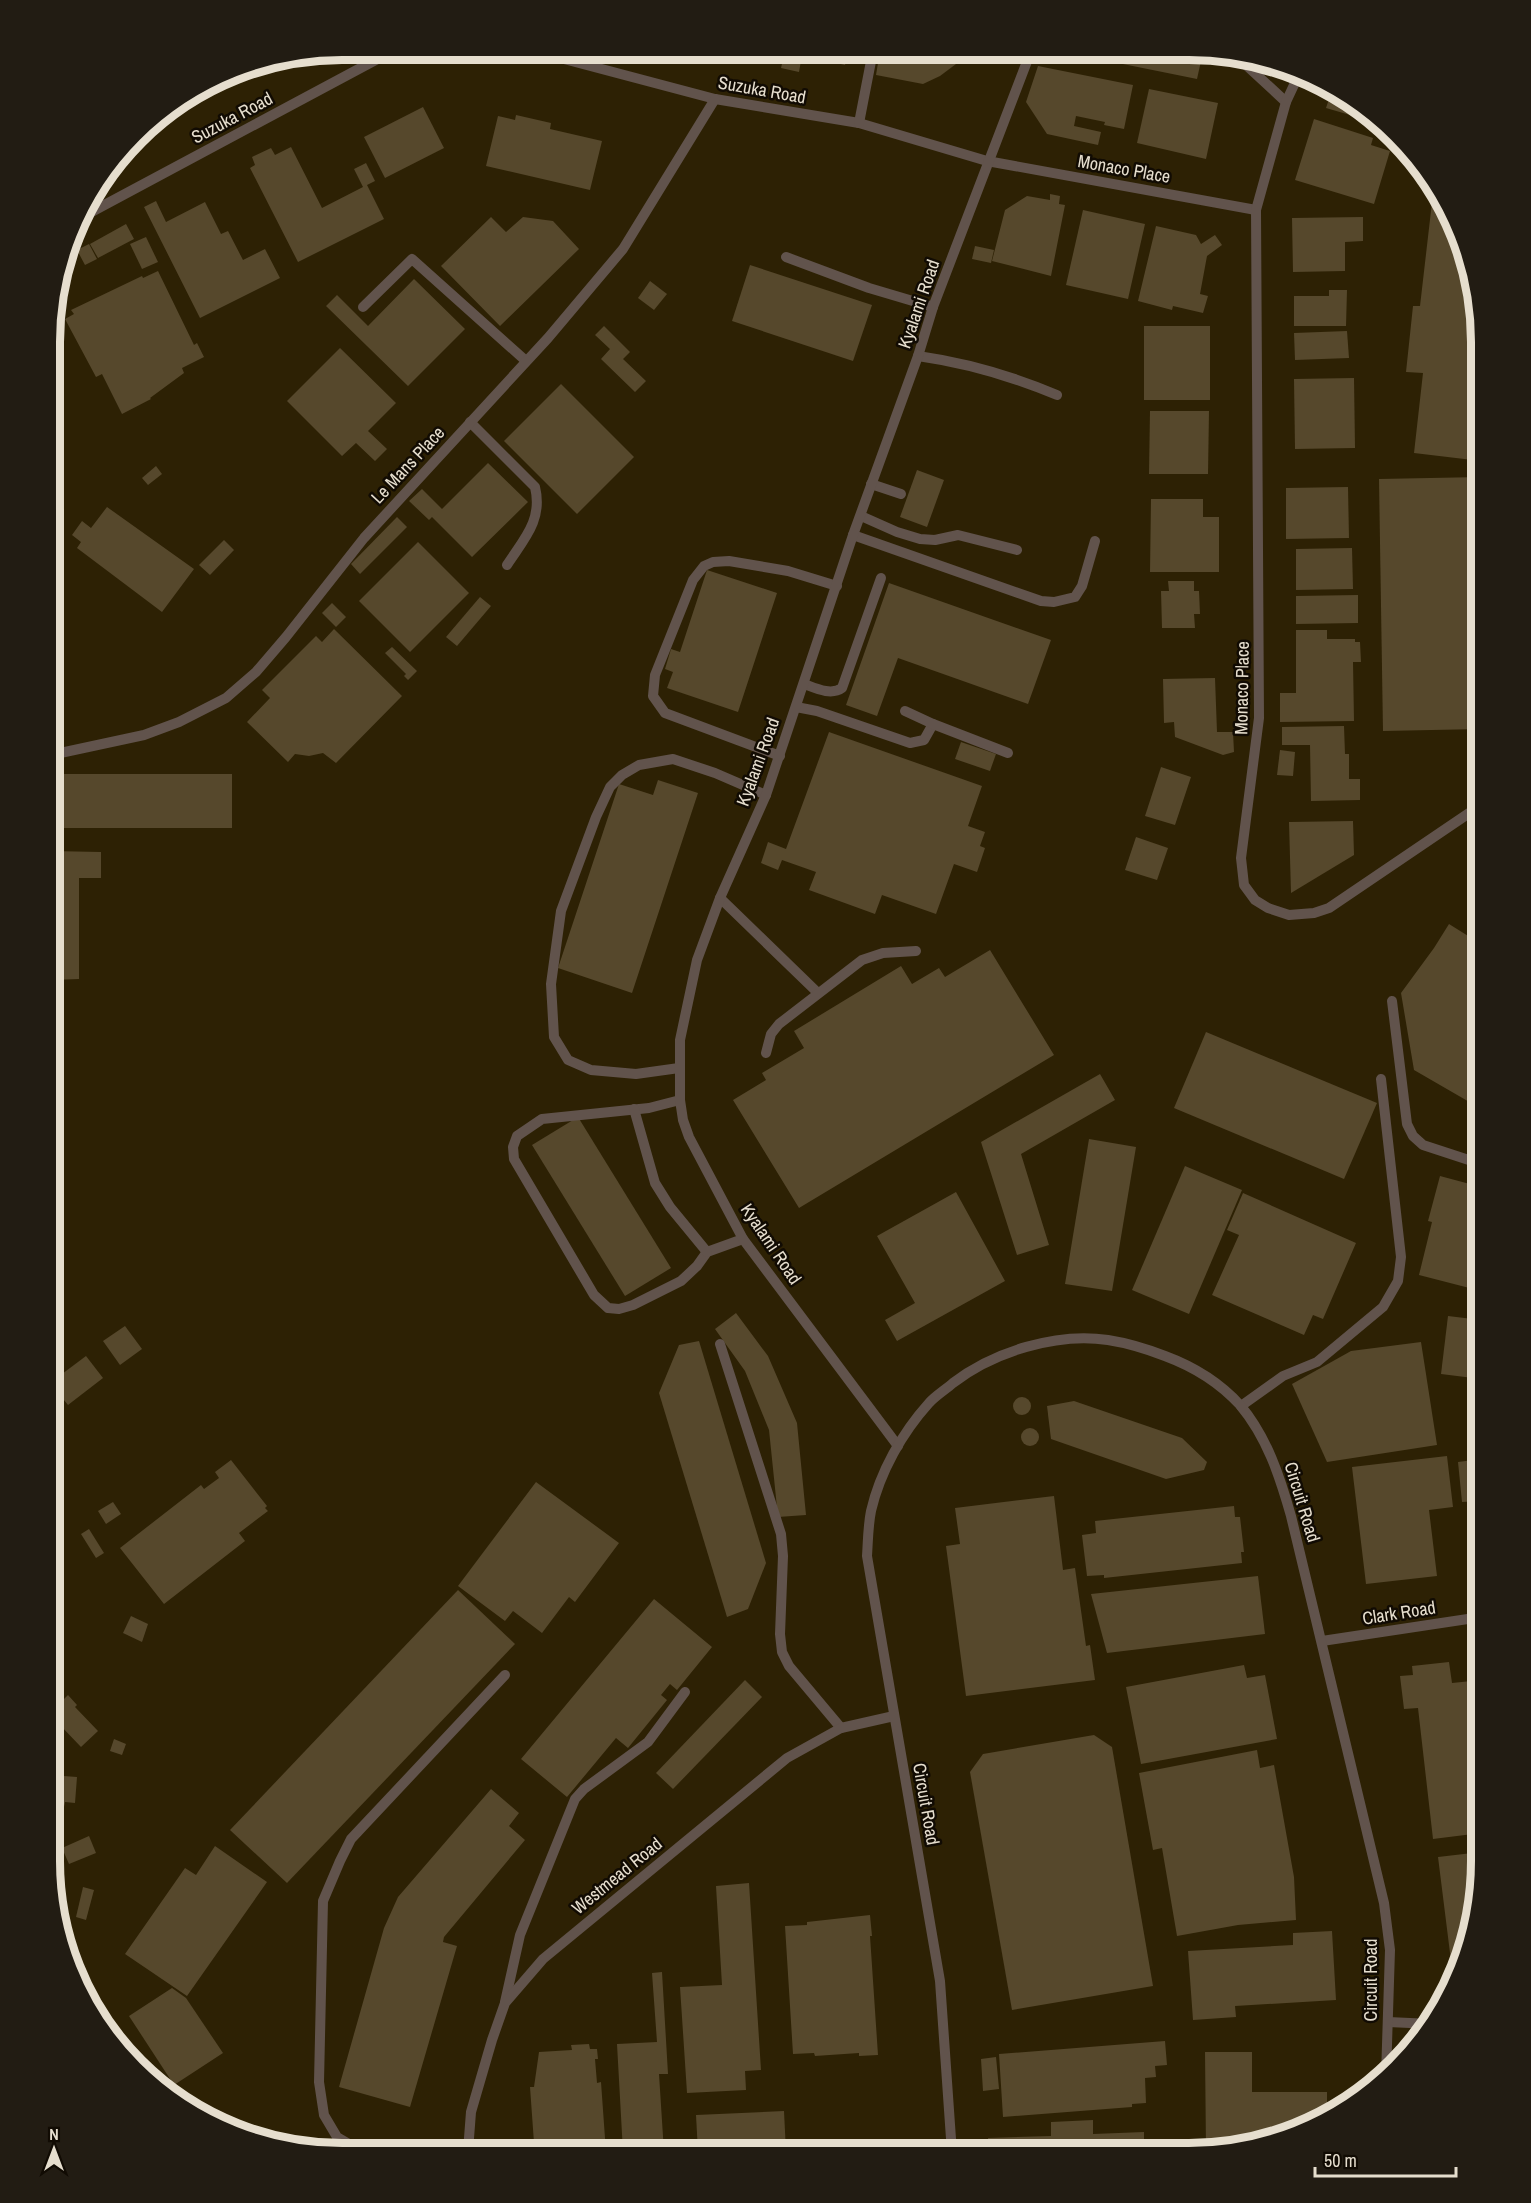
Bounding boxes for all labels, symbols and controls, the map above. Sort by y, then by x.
street label: Suzuka Road [716,70,808,110]
street label: Suzuka Road [187,86,277,149]
street label: Monaco Place [1076,148,1172,189]
street label: Kyalami Road [892,256,945,352]
street label: Le Mans Place [365,420,450,509]
street label: Monaco Place [1228,641,1255,735]
street label: Kyalami Road [730,714,785,810]
street label: Kyalami Road [735,1198,808,1289]
street label: Circuit Road [1278,1459,1327,1545]
street label: Clark Road [1361,1594,1437,1631]
street label: Circuit Road [907,1761,946,1847]
street label: Westmead Road [566,1831,667,1920]
street label: Circuit Road [1358,1939,1383,2021]
north arrow [24,2119,84,2179]
text: N [49,2123,59,2145]
scale bar [1315,2140,1456,2178]
text: 50 m [1324,2148,1357,2173]

